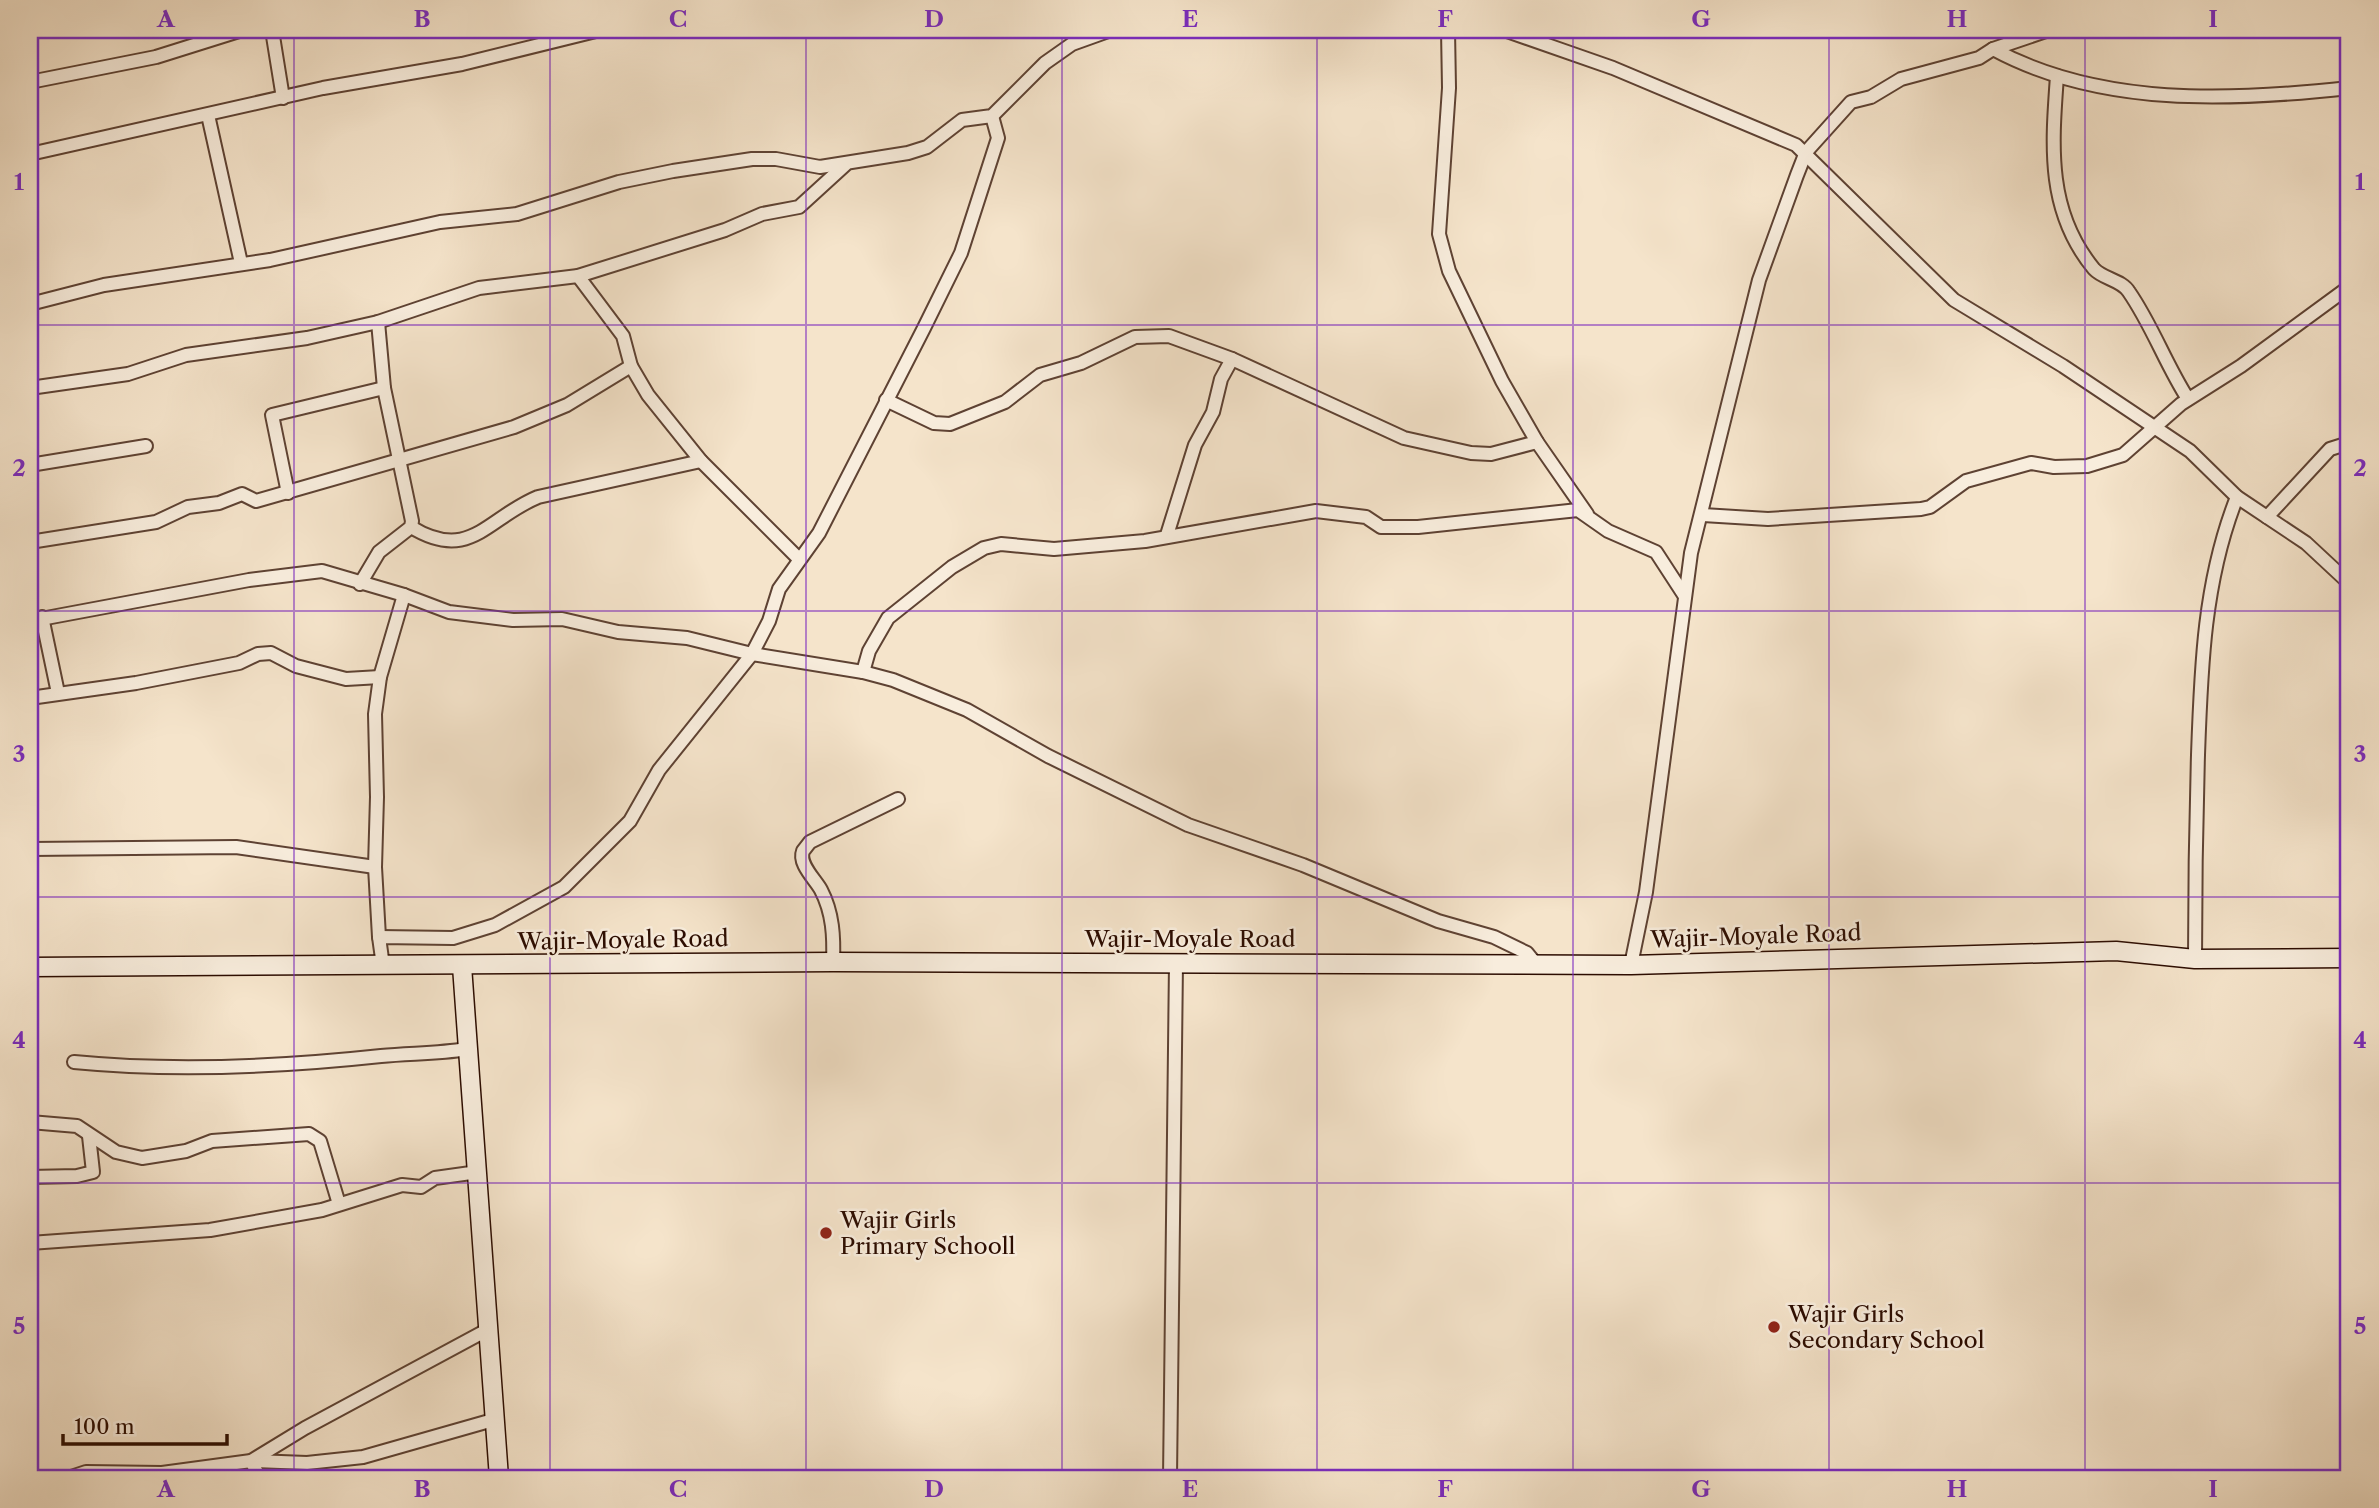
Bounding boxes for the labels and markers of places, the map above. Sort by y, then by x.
place label: Wajir Girls Primary Schooll [839,1206,1016,1260]
marker: Wajir Girls Primary Schooll [818,1225,834,1241]
place label: Wajir Girls Secondary School [1787,1300,1985,1354]
marker: Wajir Girls Secondary School [1766,1319,1782,1335]

